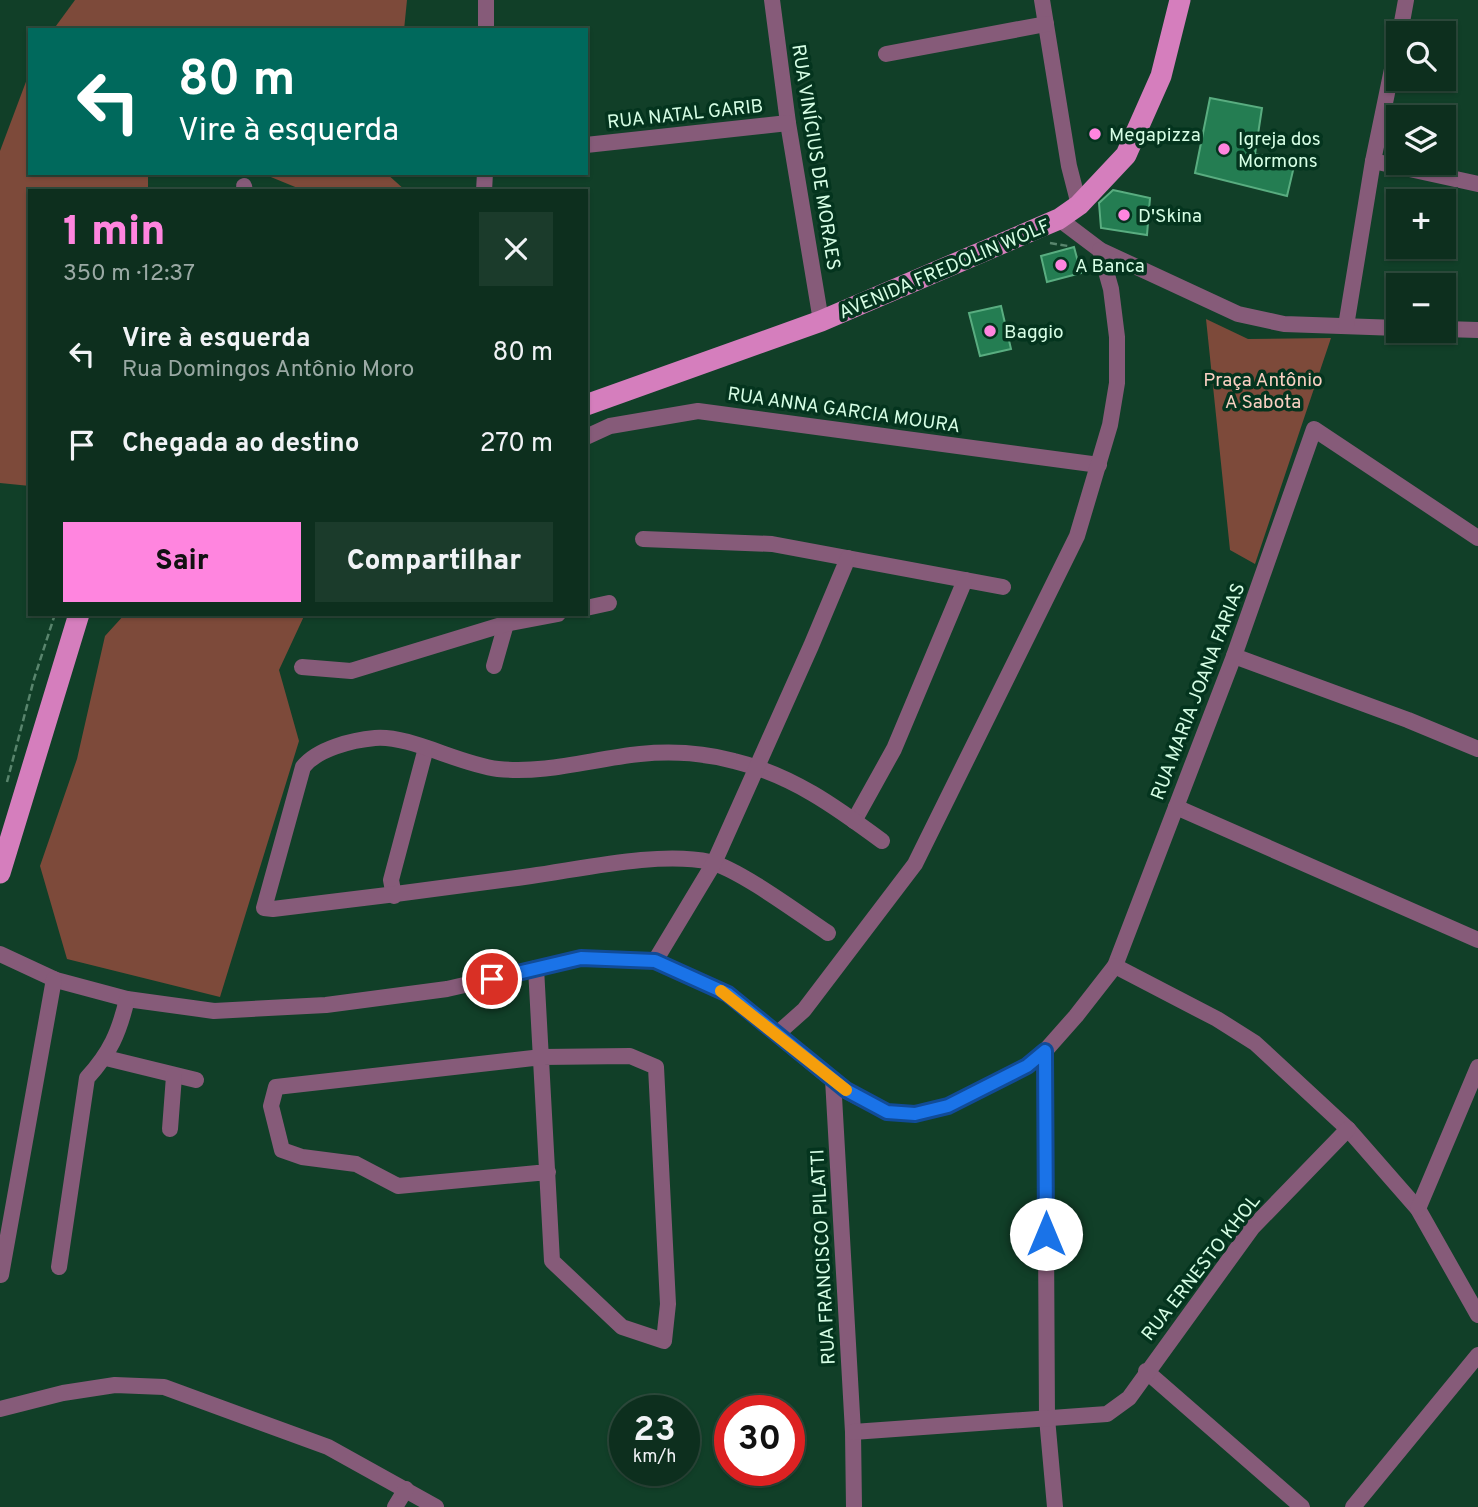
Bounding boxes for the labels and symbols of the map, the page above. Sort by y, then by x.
street label: RUA VINÍCIUS DE MORAES [785,42,846,272]
street label: RUA NATAL GARIB [606,95,764,135]
place label: Megapizza [1109,124,1201,148]
marker: Megapizza [1087,126,1103,142]
place label: Igreja dos Mormons [1238,128,1321,174]
marker: Igreja dos Mormons [1216,141,1232,157]
place label: D'Skina [1138,205,1202,229]
marker: D'Skina [1116,207,1132,223]
street label: AVENIDA FREDOLIN WOLF [835,214,1054,325]
place label: A Banca [1075,255,1145,279]
marker: A Banca [1053,257,1069,273]
place label: Baggio [1004,321,1064,345]
marker: Baggio [982,323,998,339]
park label: Praça Antônio A Sabota [1203,369,1323,415]
street label: RUA ANNA GARCIA MOURA [726,383,962,439]
street label: RUA MARIA JOANA FARIAS [1146,580,1251,804]
pin [462,949,522,1009]
street label: RUA FRANCISCO PILATTI [806,1148,842,1365]
street label: RUA ERNESTO KHOL [1137,1190,1267,1346]
position arrow [1009,1197,1083,1271]
speed limit sign: 30 [714,1395,805,1486]

